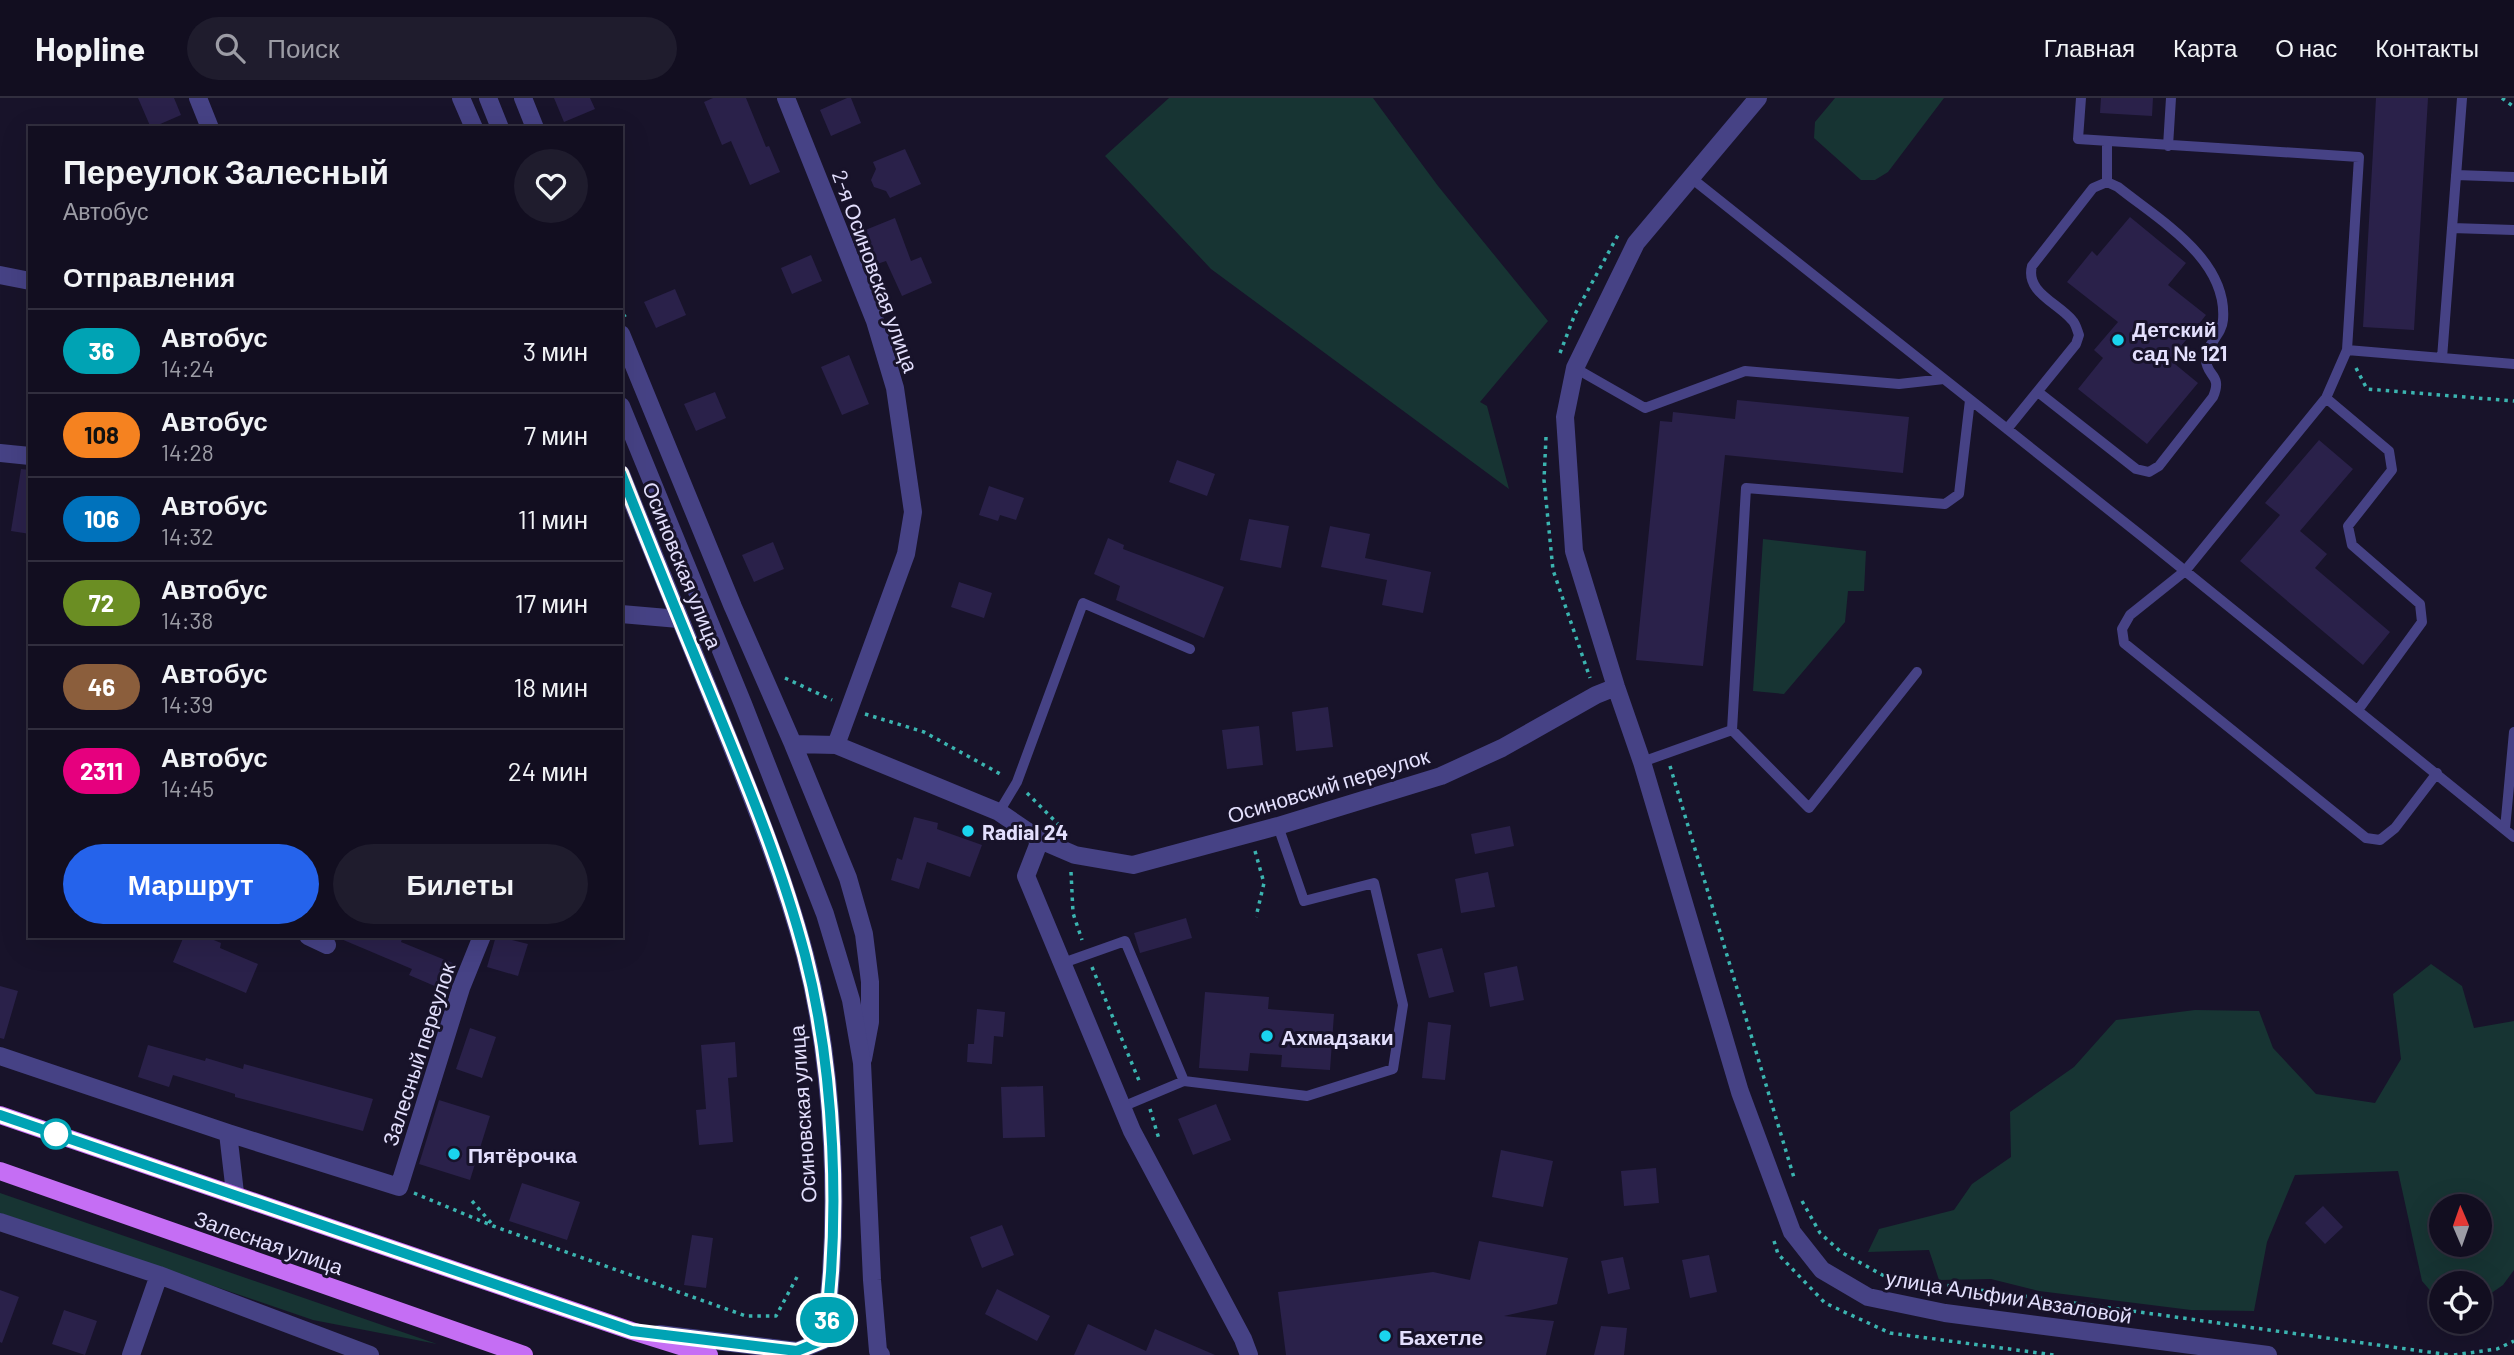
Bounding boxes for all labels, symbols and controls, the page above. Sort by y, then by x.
search box [187,17,677,80]
text: Hopline [35,28,145,68]
icon: search [211,29,249,67]
text: Поиск [267,32,339,63]
text: Главная [2044,33,2135,62]
text: Карта [2173,33,2237,62]
text: О нас [2275,33,2337,62]
text: Контакты [2375,33,2479,62]
button: heart [514,149,588,223]
text: Переулок Залесный [63,151,389,191]
street label: 2-я Осиновская улица [828,167,924,376]
text: Автобус [63,197,149,225]
text: Отправления [63,261,235,292]
place label: Детский сад № 121 [2132,316,2227,365]
text: Автобус [161,321,268,352]
marker: Детский сад № 121 [2110,332,2126,348]
text: 3 мин [523,335,588,366]
text: 36 [89,336,114,365]
text: 14:24 [161,354,215,382]
text: Автобус [161,405,268,436]
text: 7 мин [524,419,588,450]
text: 108 [84,420,119,449]
text: 14:28 [161,438,214,466]
street label: Осиновская улица [638,478,728,652]
text: Автобус [161,489,268,520]
text: 11 мин [518,503,588,534]
text: 106 [84,504,119,533]
text: 14:32 [161,522,214,550]
text: Автобус [161,573,268,604]
text: 17 мин [515,587,588,618]
text: 72 [89,588,114,617]
text: 14:38 [161,606,213,634]
text: Автобус [161,657,268,688]
text: 18 мин [513,671,588,702]
text: 46 [88,672,115,701]
text: 14:39 [161,690,213,718]
text: Автобус [161,741,268,772]
street label: Осиновский переулок [1224,742,1433,828]
text: 24 мин [508,755,588,786]
text: 2311 [80,756,123,785]
text: 14:45 [161,774,214,802]
place label: Radial 24 [982,819,1068,844]
marker: Radial 24 [960,823,976,839]
button: Маршрут [63,844,319,924]
button: Билеты [333,844,588,924]
street label: Залесный переулок [377,959,460,1149]
street label: Осиновская улица [783,1024,821,1204]
place label: Ахмадзаки [1281,1024,1394,1049]
marker: Ахмадзаки [1259,1028,1275,1044]
unlabelled marker [41,1119,71,1149]
place label: Пятёрочка [468,1142,577,1167]
marker: Пятёрочка [446,1146,462,1162]
north arrow [2429,1194,2492,1256]
map controls [2429,1194,2492,1334]
street label: Залесная улица [191,1205,347,1279]
street label: улица Альфии Авзаловой [1884,1264,2134,1328]
button: locate [2429,1271,2492,1334]
line badge: 36 [796,1297,858,1343]
text: 36 [814,1305,840,1334]
place label: Бахетле [1399,1324,1483,1349]
marker: Бахетле [1377,1328,1393,1344]

